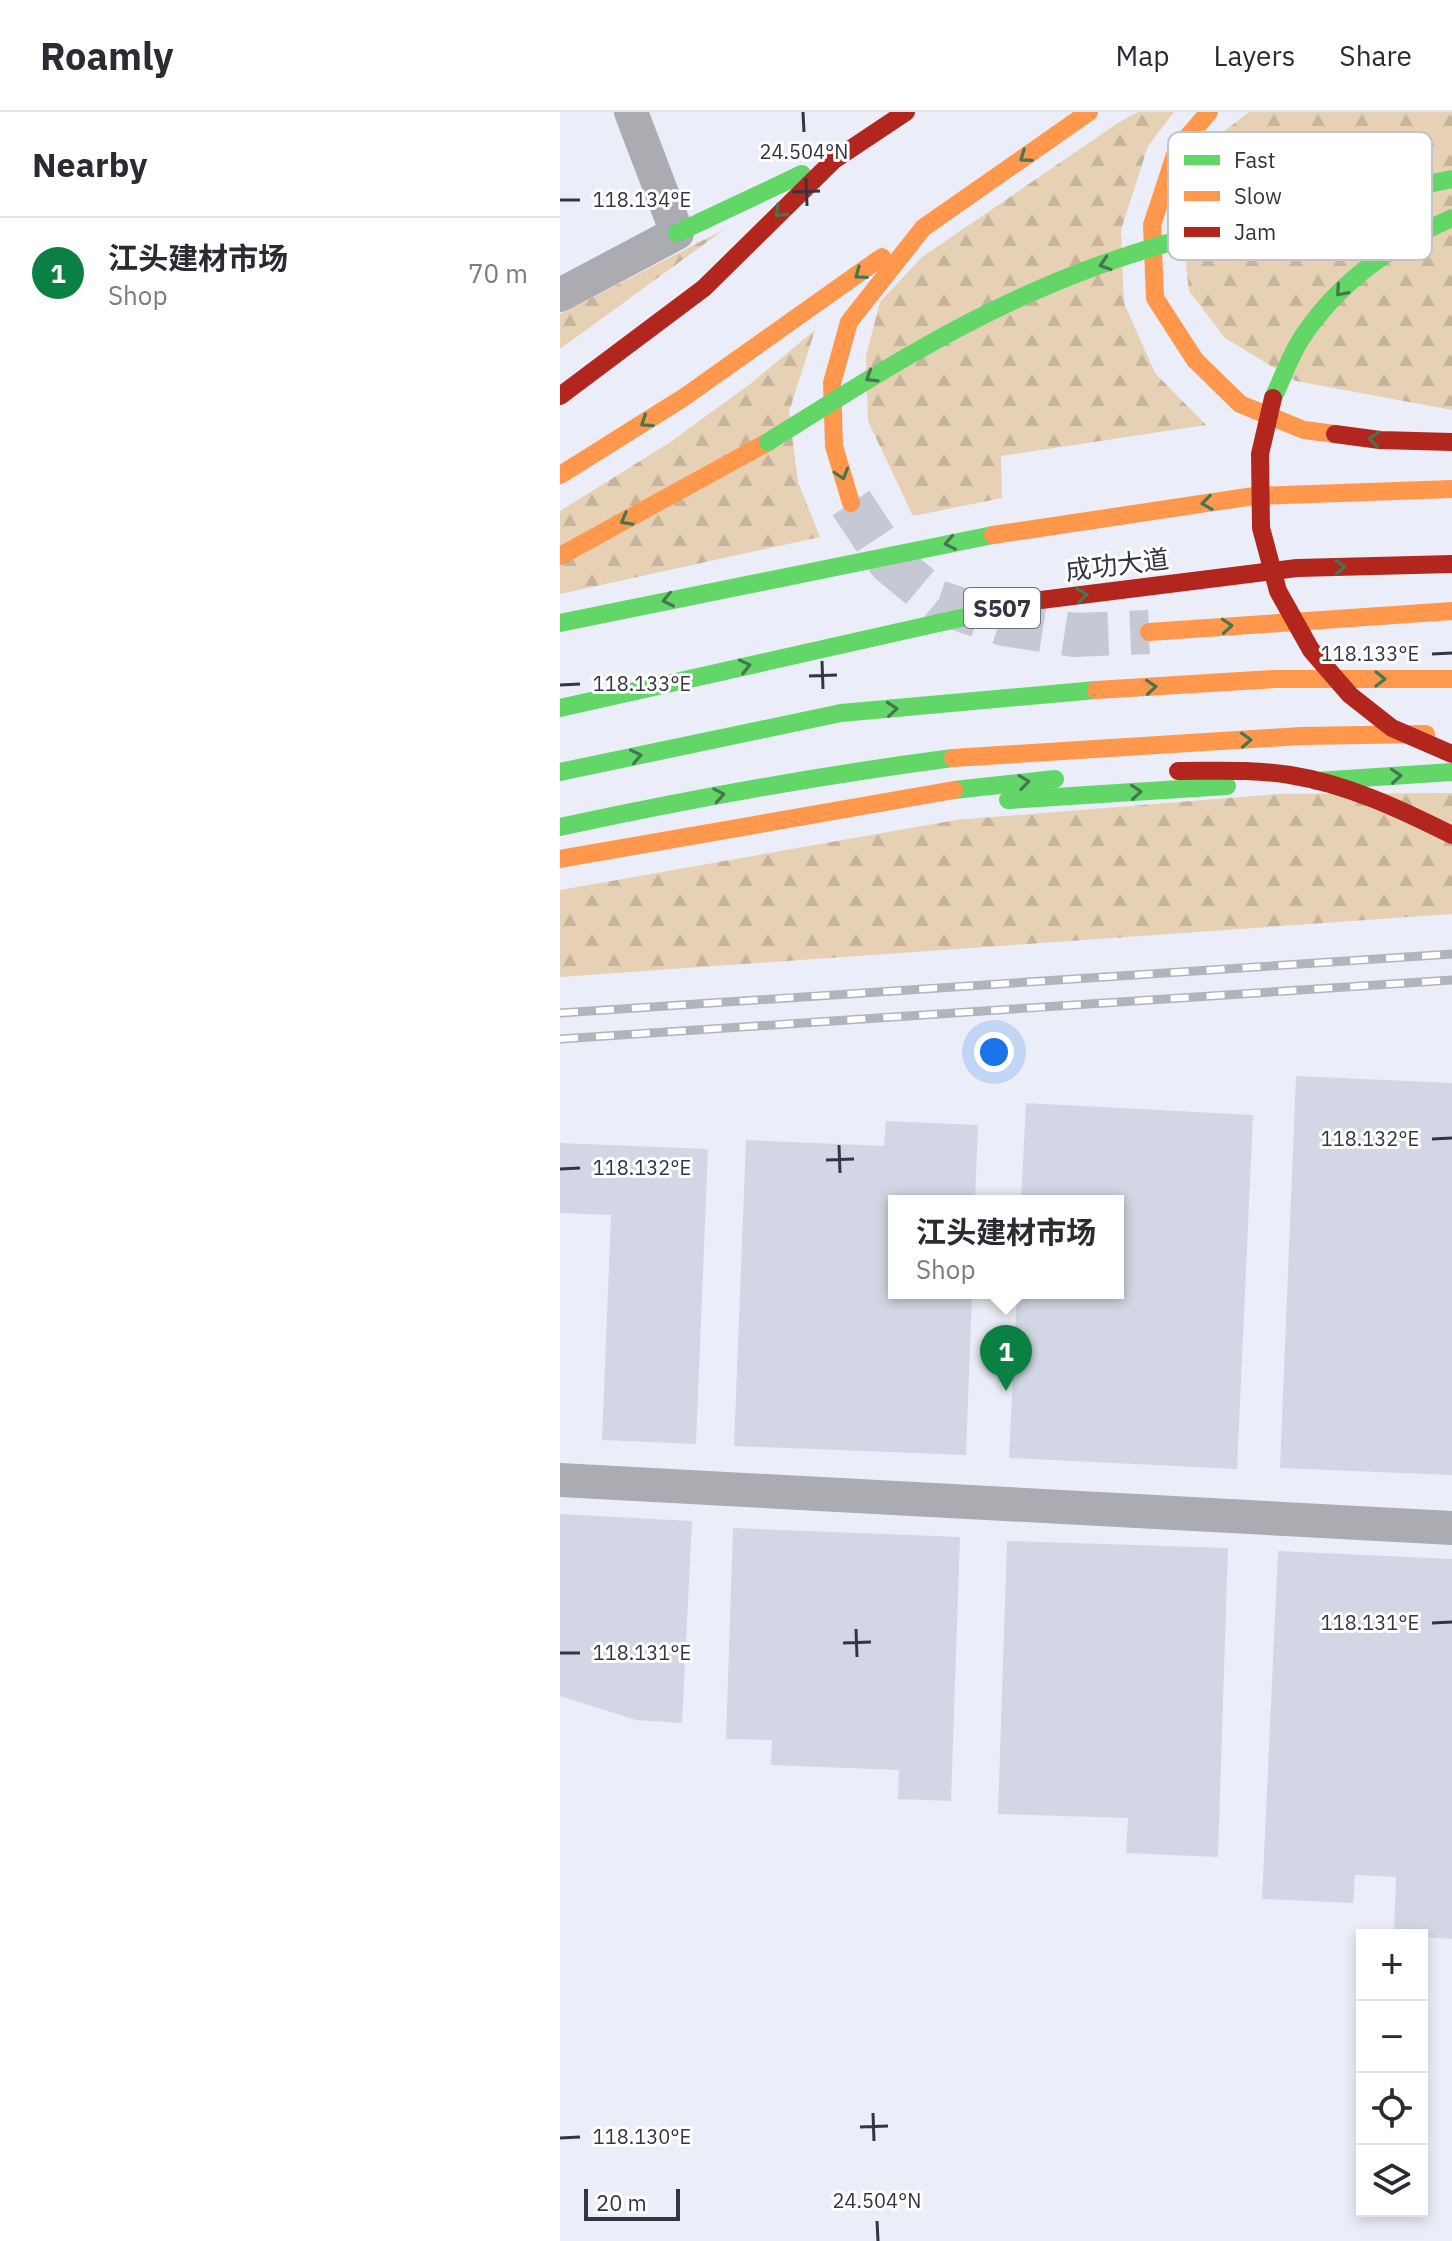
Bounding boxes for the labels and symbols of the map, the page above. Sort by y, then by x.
legend [1168,132,1432,260]
text: 24.504°N [760,138,848,165]
text: Fast [1234,145,1275,174]
one-way arrow [1020,147,1034,162]
text: Slow [1234,181,1282,210]
text: 118.134°E [593,186,691,213]
one-way arrow [775,203,789,218]
text: Jam [1234,217,1276,246]
one-way arrow [1098,255,1112,271]
one-way arrow [854,264,868,278]
one-way arrow [1337,282,1351,297]
one-way arrow [865,368,880,383]
one-way arrow [641,412,655,427]
one-way arrow [1367,430,1380,447]
one-way arrow [833,467,849,480]
one-way arrow [1200,494,1213,511]
one-way arrow [620,510,635,526]
one-way arrow [943,534,957,551]
street label: 成功大道 [1063,541,1171,587]
one-way arrow [1334,558,1347,576]
one-way arrow [1075,586,1088,603]
road number: S507 [964,588,1040,628]
one-way arrow [661,591,674,608]
one-way arrow [1221,618,1234,635]
text: 118.133°E [1321,640,1419,667]
one-way arrow [738,658,752,675]
text: 118.133°E [593,670,691,697]
one-way arrow [1374,670,1387,688]
one-way arrow [1145,679,1158,696]
one-way arrow [886,700,899,717]
one-way arrow [1240,731,1253,748]
one-way arrow [629,748,643,765]
one-way arrow [1390,767,1403,784]
one-way arrow [1017,774,1030,791]
one-way arrow [1130,784,1143,801]
one-way arrow [712,788,726,805]
your location [974,1032,1014,1072]
text: 118.132°E [1321,1125,1419,1152]
text: 118.132°E [593,1154,691,1181]
pin: 1 [980,1325,1032,1391]
text: 118.131°E [1321,1609,1419,1636]
text: 118.131°E [593,1639,691,1666]
text: 118.130°E [593,2123,691,2150]
scale bar [584,2185,680,2221]
text: 24.504°N [833,2187,921,2214]

